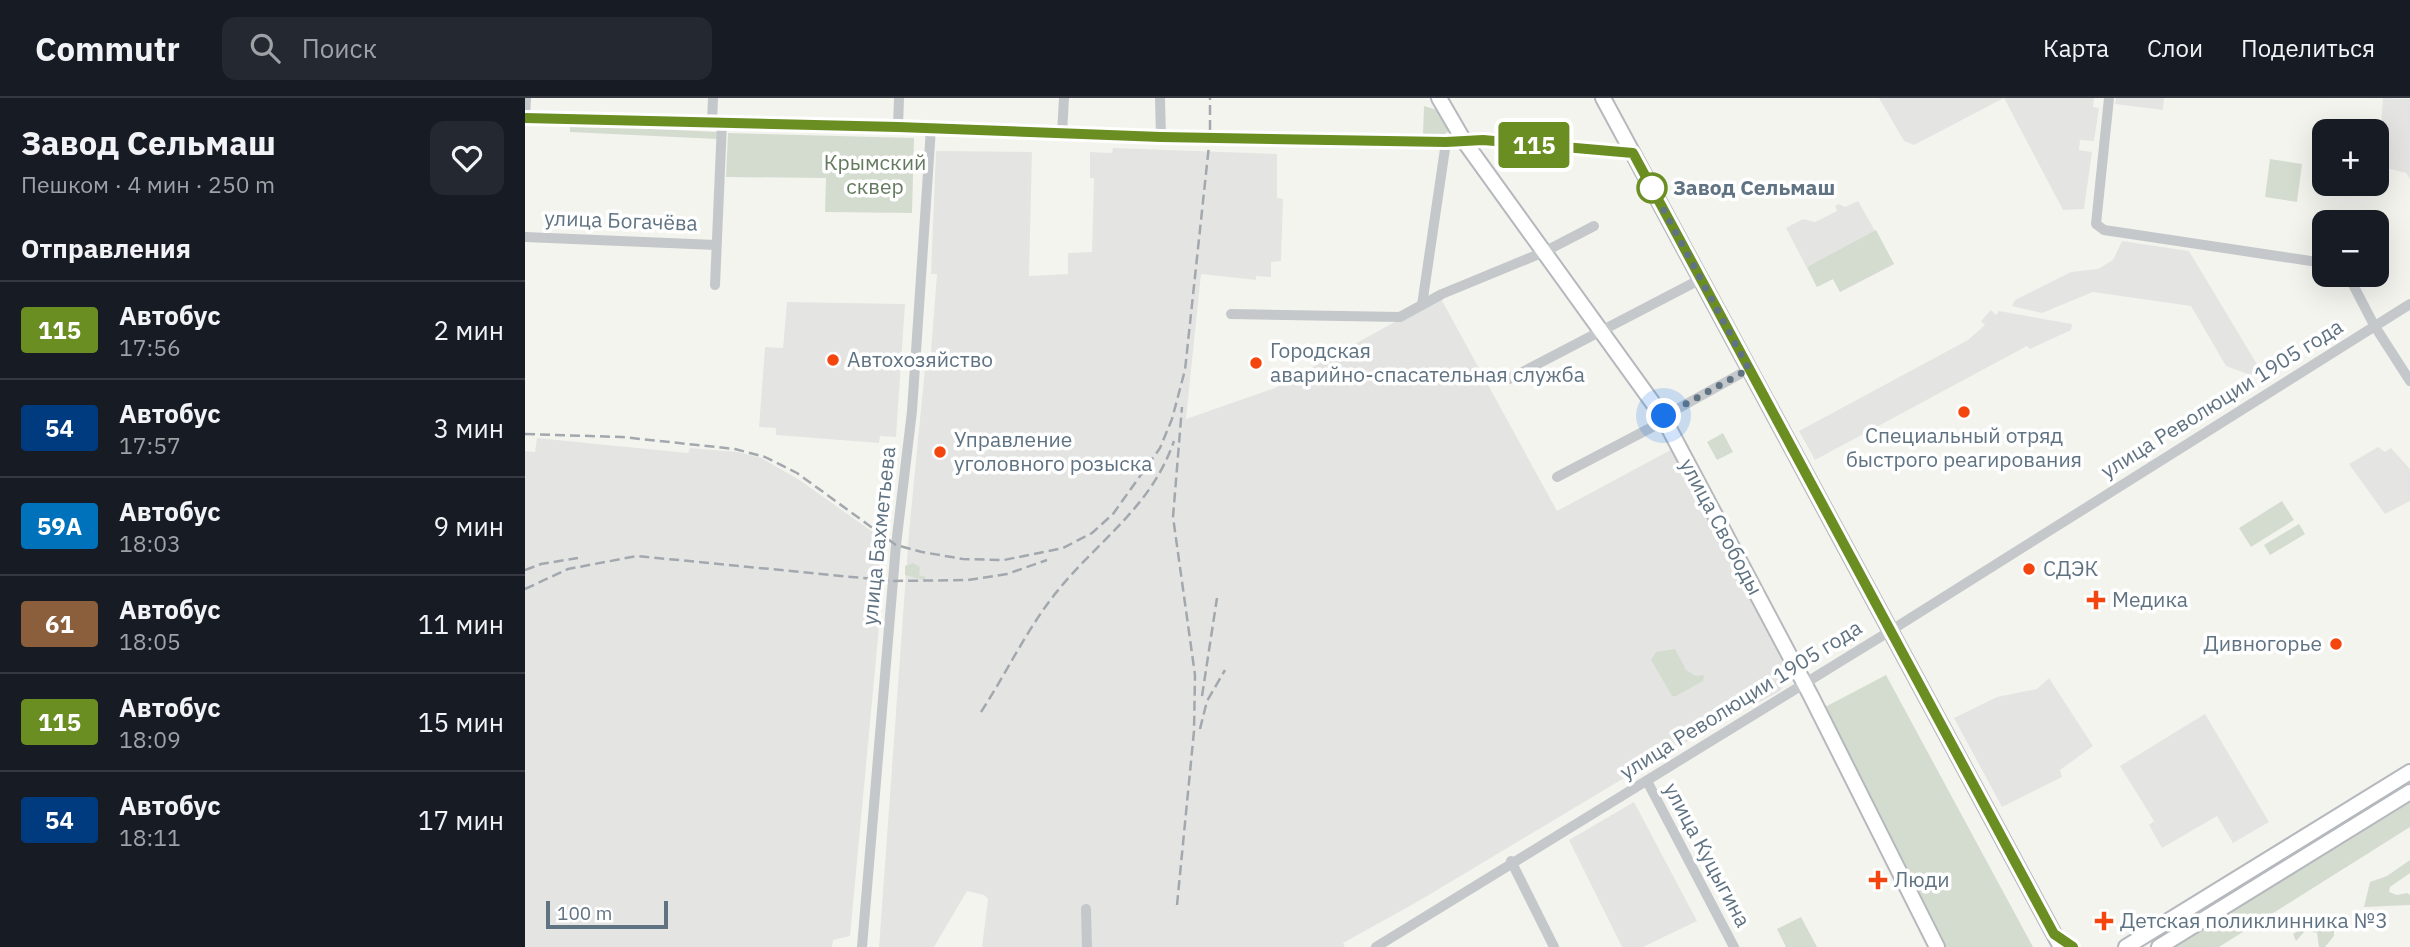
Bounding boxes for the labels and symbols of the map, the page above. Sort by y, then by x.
line badge: 115 [1494,122,1574,168]
park label: Крымский сквер [824,148,926,200]
marker: Завод Сельмаш [1637,173,1667,203]
place label: Завод Сельмаш [1673,173,1835,201]
street label: улица Богачёва [544,203,698,237]
street label: улица Революции 1905 года [2095,312,2348,484]
place label: Городская аварийно-спасательная служба [1270,336,1585,388]
place label: Автохозяйство [847,345,993,373]
marker: Автохозяйство [825,352,841,368]
marker: Городская аварийно-спасательная служба [1248,355,1264,371]
your location [1646,398,1681,433]
marker: Специальный отряд быстрого реагирования [1956,404,1972,420]
place label: Специальный отряд быстрого реагирования [1846,421,2082,473]
place label: Управление уголовного розыска [954,425,1152,477]
marker: Управление уголовного розыска [932,444,948,460]
street label: улица Бахметьева [855,445,901,627]
street label: улица Свободы [1674,453,1770,600]
place label: СДЭК [2043,554,2098,582]
marker: СДЭК [2021,561,2037,577]
place label: Медика [2112,585,2188,613]
marker: Медика [2086,590,2106,610]
street label: улица Революции 1905 года [1614,613,1867,785]
place label: Дивногорье [2203,629,2322,657]
marker: Дивногорье [2328,636,2344,652]
street label: улица Куцыгина [1658,777,1758,932]
place label: Люди [1894,865,1950,893]
marker: Люди [1868,870,1888,890]
scale bar [546,898,669,930]
place label: Детская поликлинника №3 [2120,906,2388,934]
marker: Детская поликлинника №3 [2094,911,2114,931]

